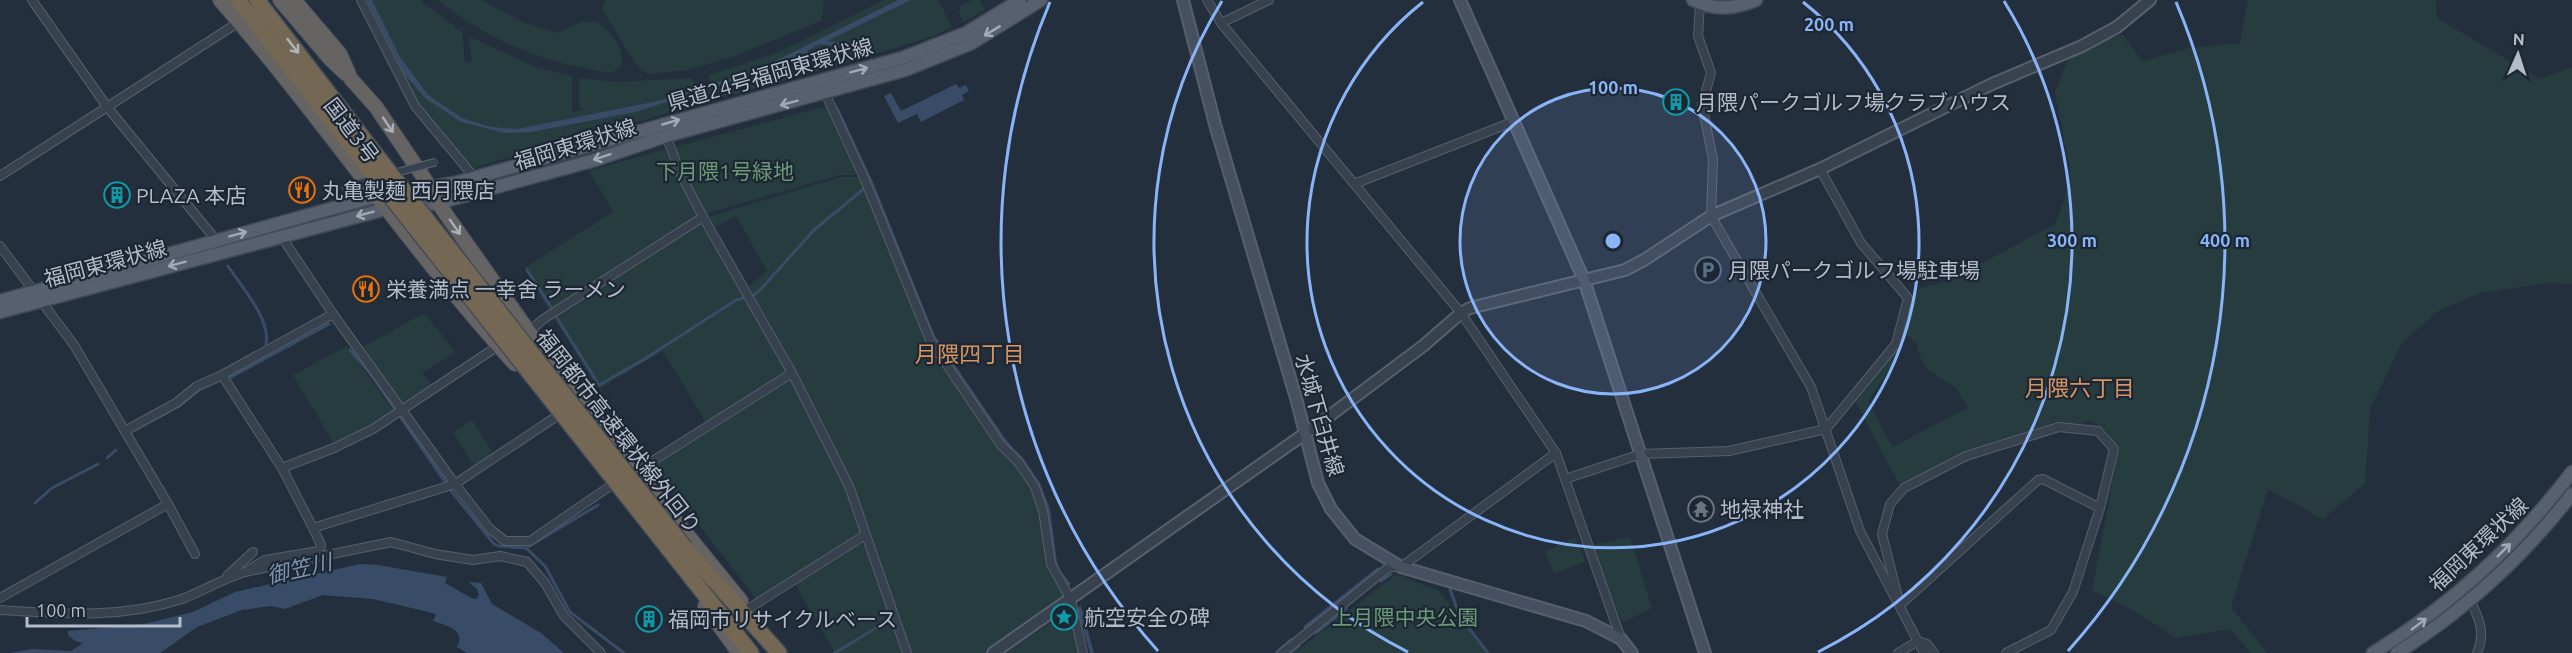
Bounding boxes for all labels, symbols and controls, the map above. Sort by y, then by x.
text: 200 m [1804,14,1854,34]
north arrow [2488,24,2548,84]
one-way arrow [984,25,1001,37]
text: N [2512,30,2525,48]
street label: 県道24号福岡東環状線 [664,33,876,115]
one-way arrow [287,38,300,54]
one-way arrow [849,64,868,75]
text: 100 m [1588,77,1638,97]
building icon: 月隈パークゴルフ場クラブハウス [1661,87,1691,117]
place label: 月隈パークゴルフ場クラブハウス [1696,90,2011,114]
street label: 国道3号 [320,93,384,167]
one-way arrow [780,98,799,109]
street label: 福岡東環状線 [511,114,639,174]
one-way arrow [381,116,394,133]
one-way arrow [661,116,680,127]
one-way arrow [593,153,612,164]
park label: 下月隈1号緑地 [656,159,794,183]
restaurant icon: 丸亀製麺 西月隈店 [287,175,317,205]
place label: 丸亀製麺 西月隈店 [322,178,495,202]
building icon: PLAZA 本店 [102,180,132,210]
place label: PLAZA 本店 [136,183,247,207]
one-way arrow [356,208,375,220]
one-way arrow [449,219,461,235]
one-way arrow [228,228,247,239]
text: 300 m [2047,230,2097,250]
text: 400 m [2200,230,2250,250]
centre of rings [1603,231,1623,251]
street label: 福岡東環状線 [41,235,169,291]
parking icon: 月隈パークゴルフ場駐車場 [1693,255,1723,285]
one-way arrow [167,258,186,270]
place label: 月隈パークゴルフ場駐車場 [1728,258,1980,282]
restaurant icon: 栄養満点 一幸舍 ラーメン [351,274,381,304]
place label: 栄養満点 一幸舍 ラーメン [386,277,626,301]
street label: 福岡都市高速環状線外回り [532,324,706,538]
district label: 月隈四丁目 [915,341,1025,366]
street label: 水城下臼井線 [1291,351,1349,479]
district label: 月隈六丁目 [2025,375,2135,400]
street label: 福岡東環状線 [2424,492,2532,596]
temple icon: 地禄神社 [1686,494,1716,524]
place label: 地禄神社 [1720,497,1804,521]
one-way arrow [2497,543,2512,558]
water label: 御笠川 [264,548,336,588]
scale bar [27,590,180,628]
text: 100 m [36,600,86,620]
place icon: 航空安全の碑 [1049,602,1079,632]
building icon: 福岡市リサイクルベース [634,604,664,634]
place label: 航空安全の碑 [1084,605,1210,629]
park label: 上月隈中央公園 [1332,605,1479,629]
place label: 福岡市リサイクルベース [668,607,897,631]
one-way arrow [2410,617,2426,630]

